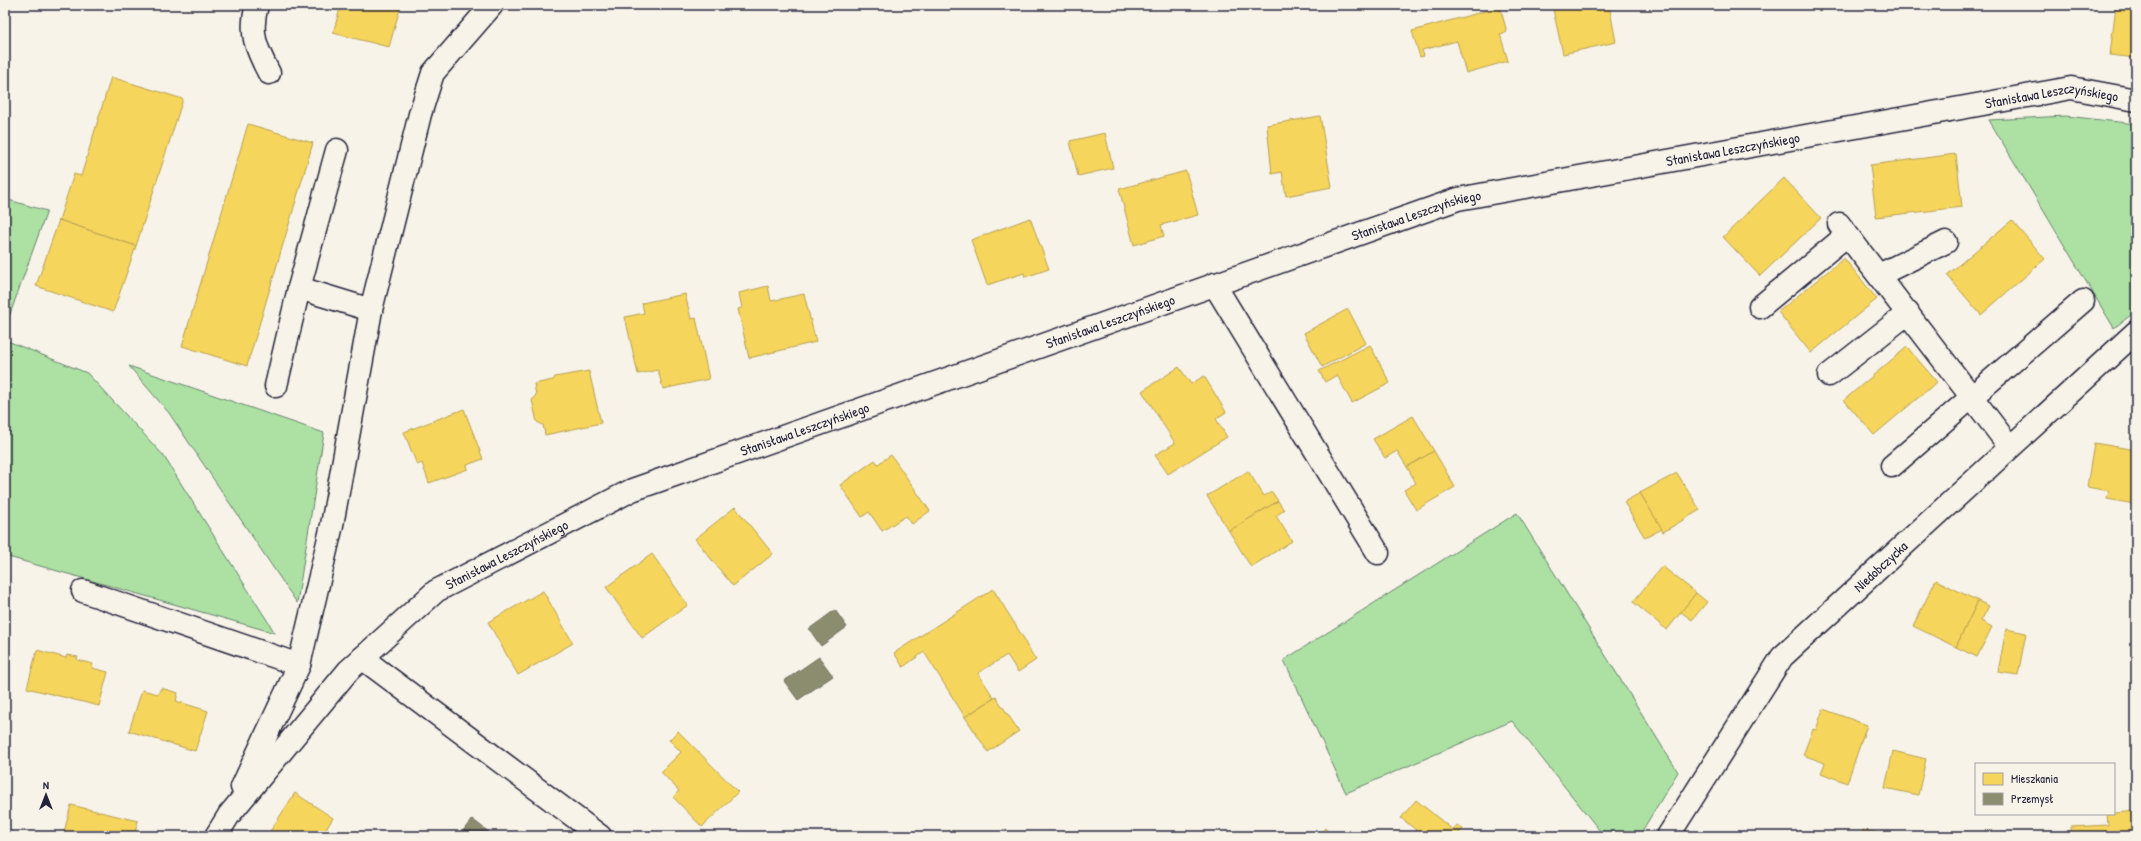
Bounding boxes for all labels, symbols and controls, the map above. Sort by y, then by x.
street label: Stanisława Leszczyńskiego [1983,78,2120,112]
street label: Stanisława Leszczyńskiego [1664,127,1801,170]
street label: Stanisława Leszczyńskiego [1349,185,1483,245]
street label: Stanisława Leszczyńskiego [1043,289,1177,352]
street label: Stanisława Leszczyńskiego [738,397,872,460]
street label: Stanisława Leszczyńskiego [442,515,571,594]
street label: Niedobczycka [1849,536,1912,596]
legend [1975,763,2115,815]
text: Mieszkania [2011,770,2058,787]
north arrow [26,775,66,815]
text: N [43,778,49,792]
text: Przemysł [2011,790,2054,807]

